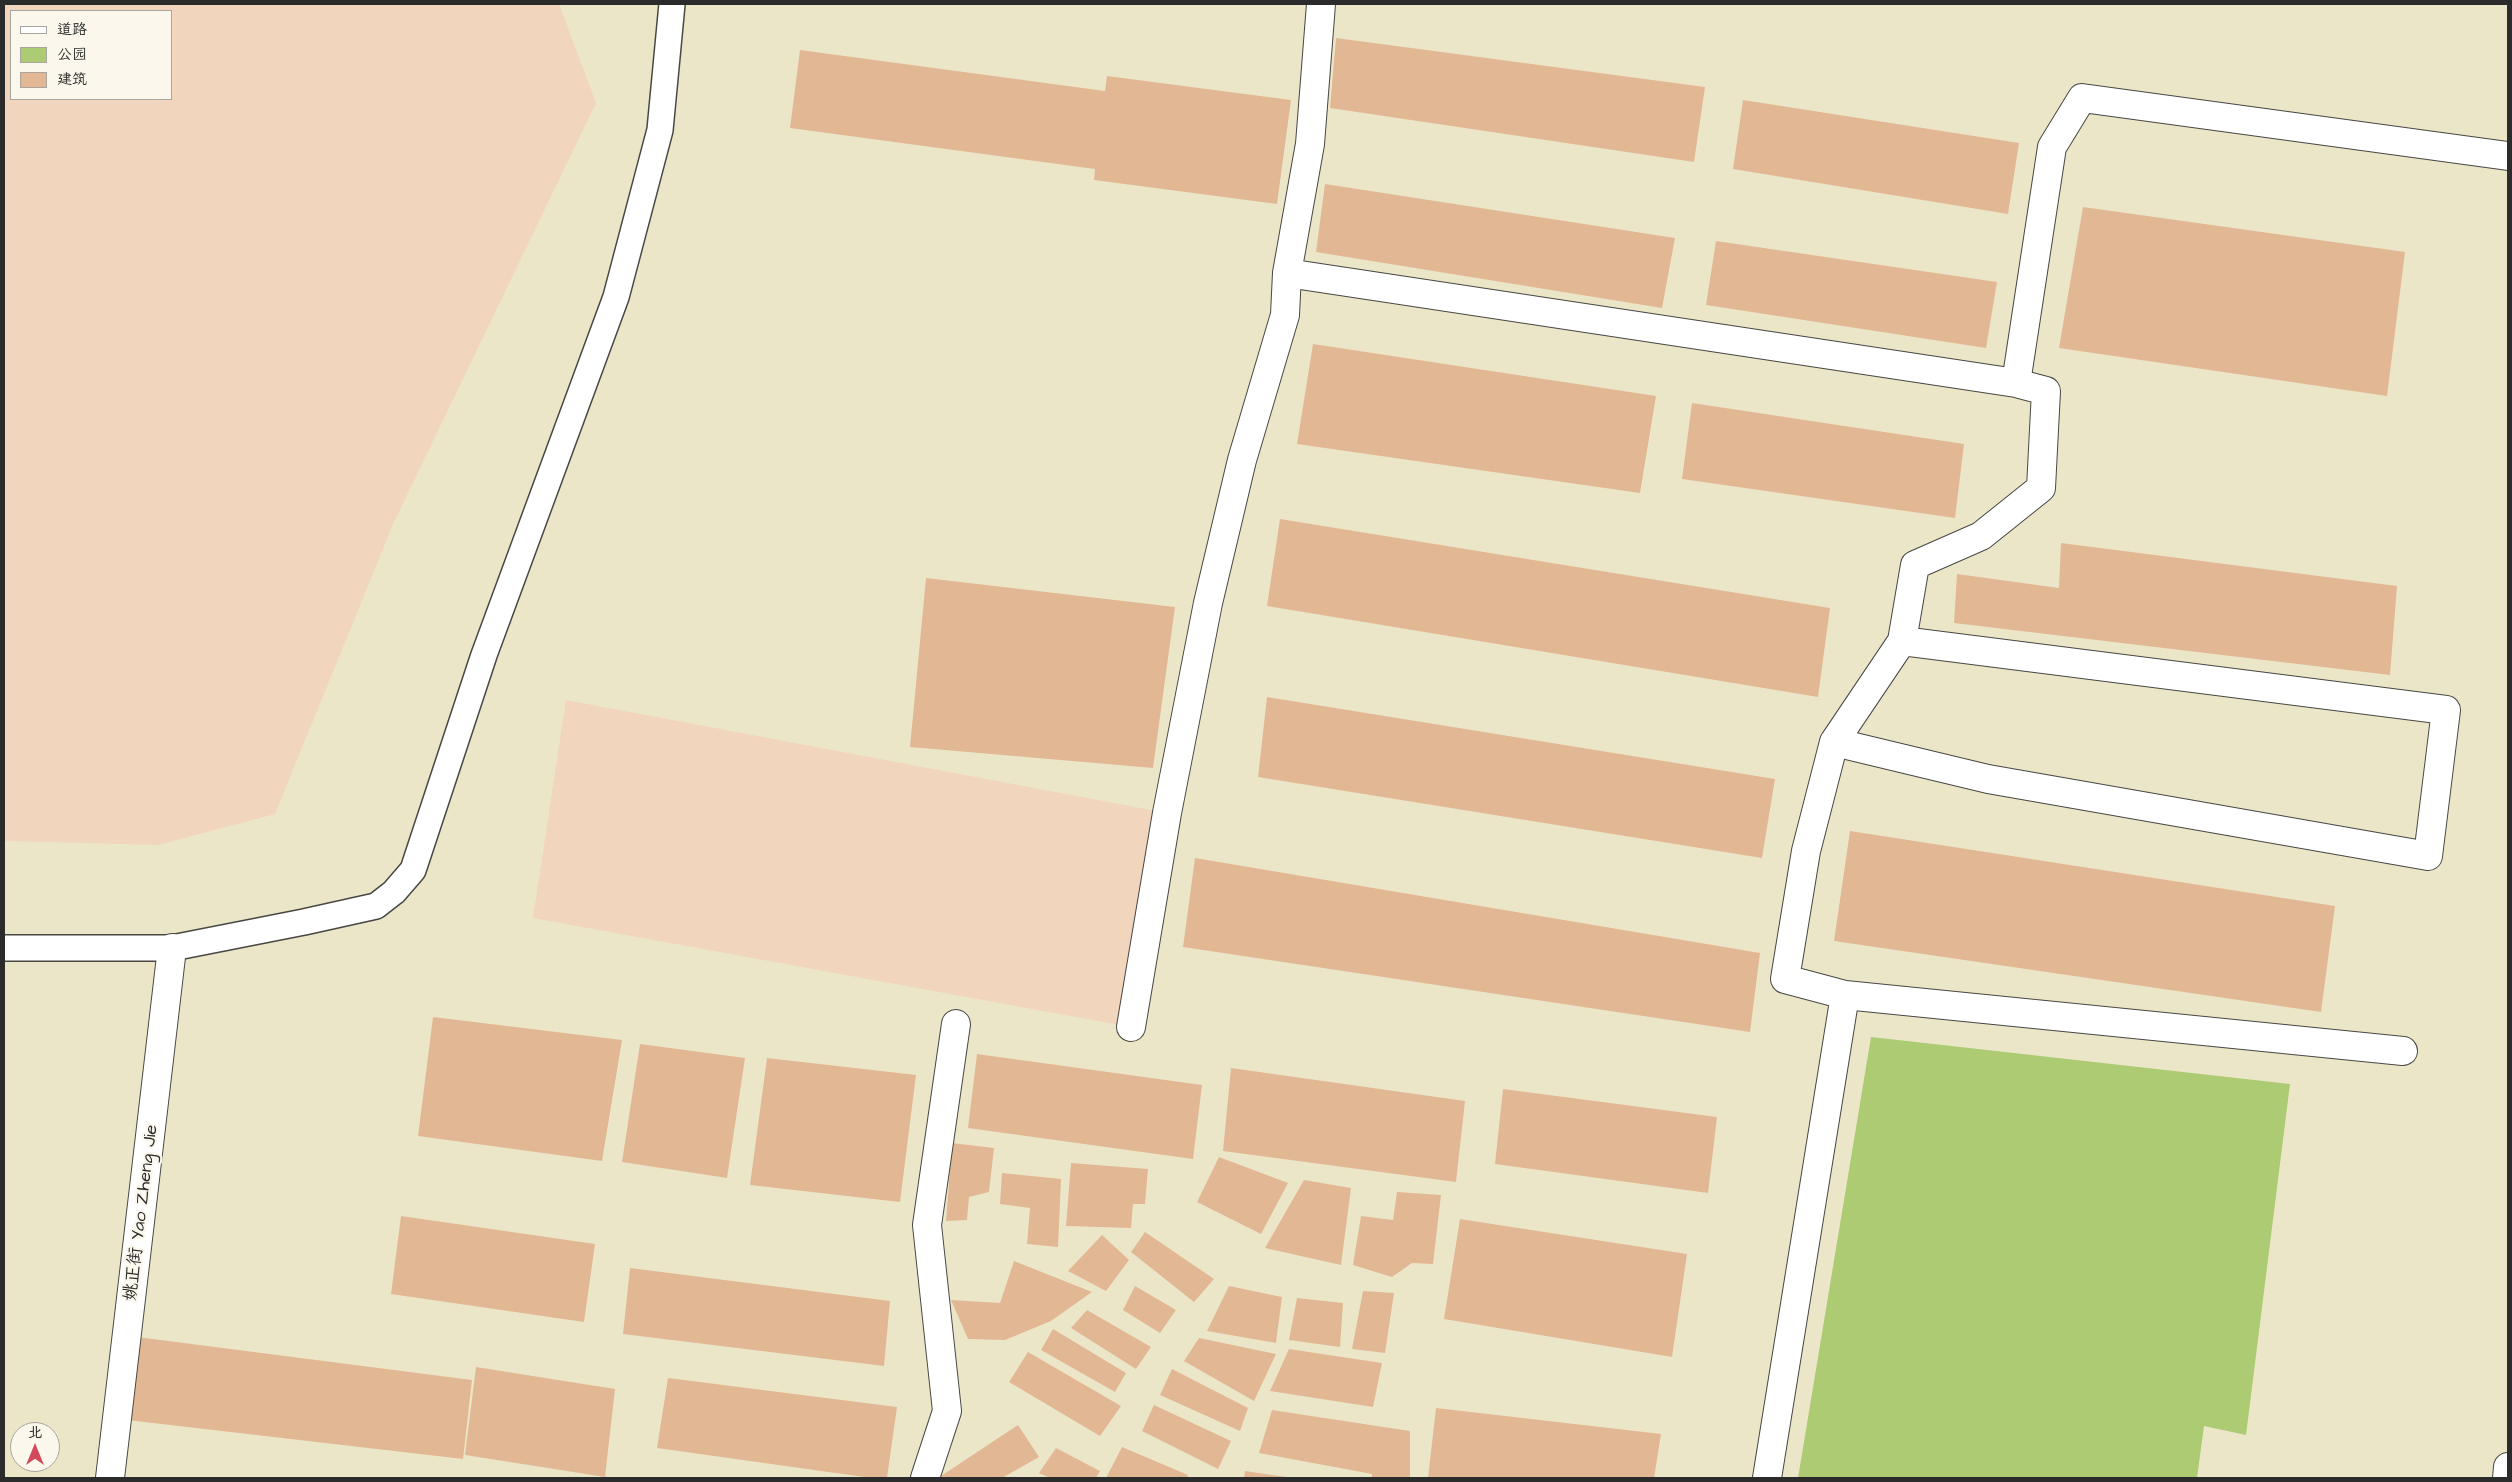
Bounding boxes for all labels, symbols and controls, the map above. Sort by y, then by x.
legend [10,10,172,100]
text: 道路 [57,19,87,40]
text: 公园 [57,44,87,65]
text: 建筑 [57,69,87,90]
street label: 姚正街 Yao Zheng Jie [120,1124,164,1302]
north arrow [10,1422,60,1472]
text: 北 [28,1423,42,1443]

